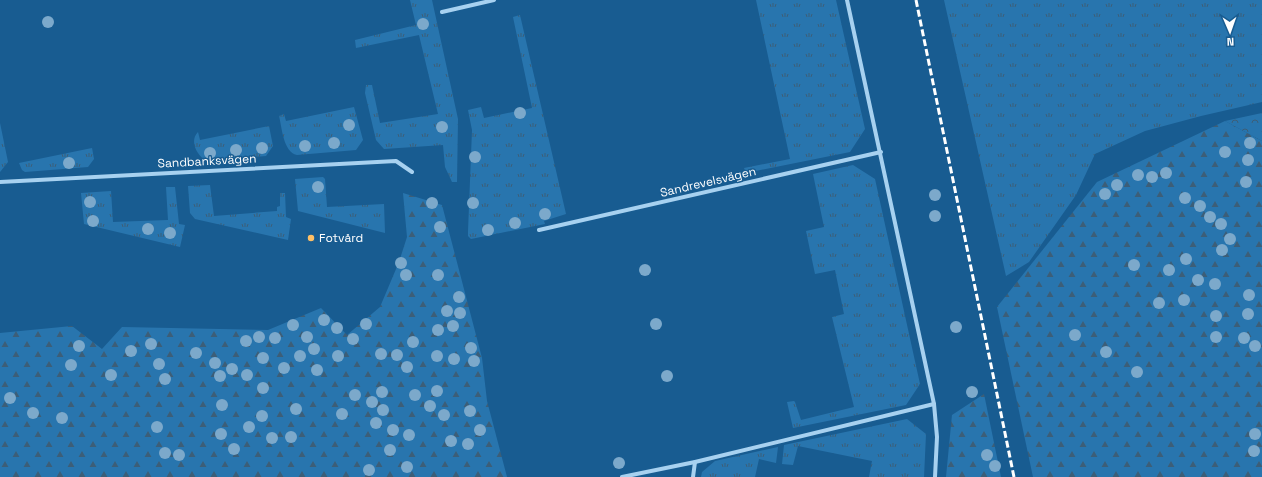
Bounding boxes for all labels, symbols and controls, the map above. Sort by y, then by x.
north arrow [1210,12,1250,52]
text: N [1226,35,1234,49]
street label: Sandbanksvägen [157,150,257,172]
street label: Sandrevelsvägen [658,163,758,201]
place label: Fotvård [319,230,363,246]
marker: Fotvård [306,233,316,243]

